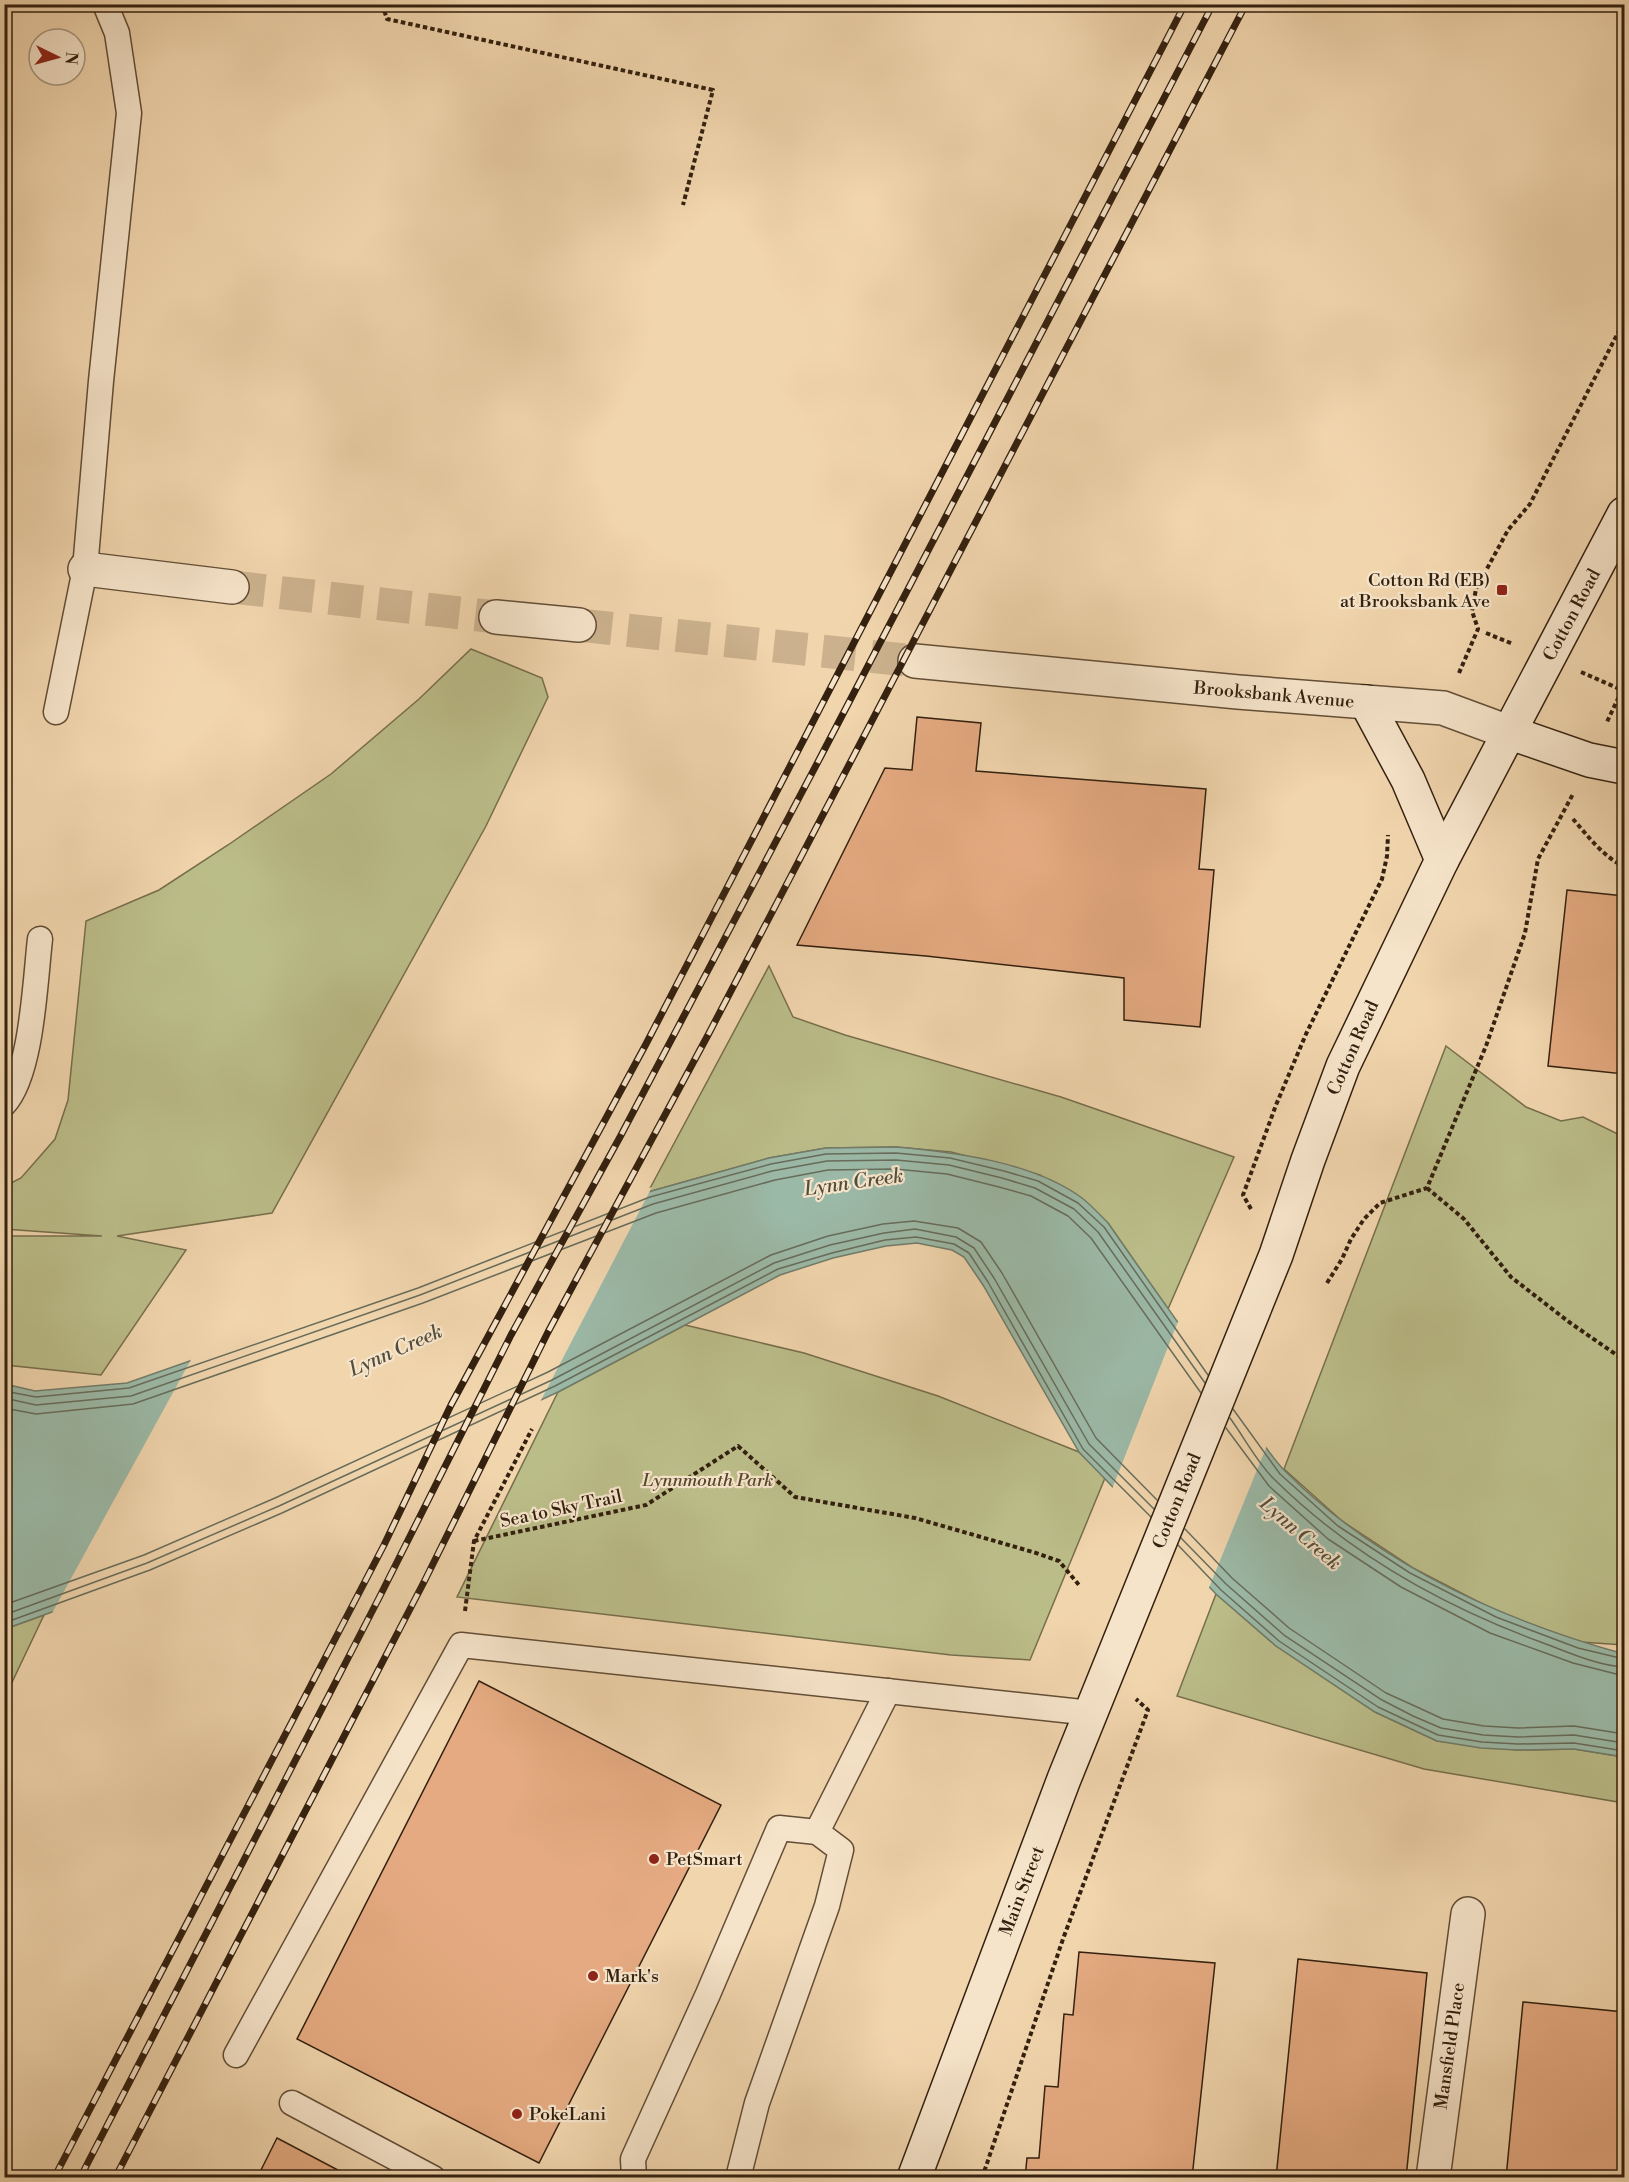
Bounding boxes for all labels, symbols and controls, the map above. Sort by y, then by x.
north arrow [27,27,87,87]
text: N [60,51,81,66]
street label: Cotton Road [1538,564,1606,665]
place label: Cotton Rd (EB) at Brooksbank Ave [1340,569,1490,613]
marker: Cotton Rd (EB) at Brooksbank Ave [1495,583,1509,597]
street label: Brooksbank Avenue [1192,676,1355,713]
street label: Cotton Road [1322,996,1384,1099]
water label: Lynn Creek [802,1164,905,1202]
water label: Lynn Creek [344,1319,447,1383]
street label: Cotton Road [1147,1449,1207,1552]
park label: Lynnmouth Park [641,1469,774,1492]
street label: Sea to Sky Trail [498,1485,625,1533]
water label: Lynn Creek [1253,1491,1346,1576]
street label: Main Street [994,1842,1050,1939]
place label: PetSmart [666,1848,743,1871]
marker: PetSmart [647,1852,661,1866]
place label: Mark's [605,1965,659,1988]
marker: Mark's [586,1969,600,1983]
street label: Mansfield Place [1430,1981,1470,2111]
place label: PokeLani [529,2103,606,2126]
marker: PokeLani [510,2107,524,2121]

